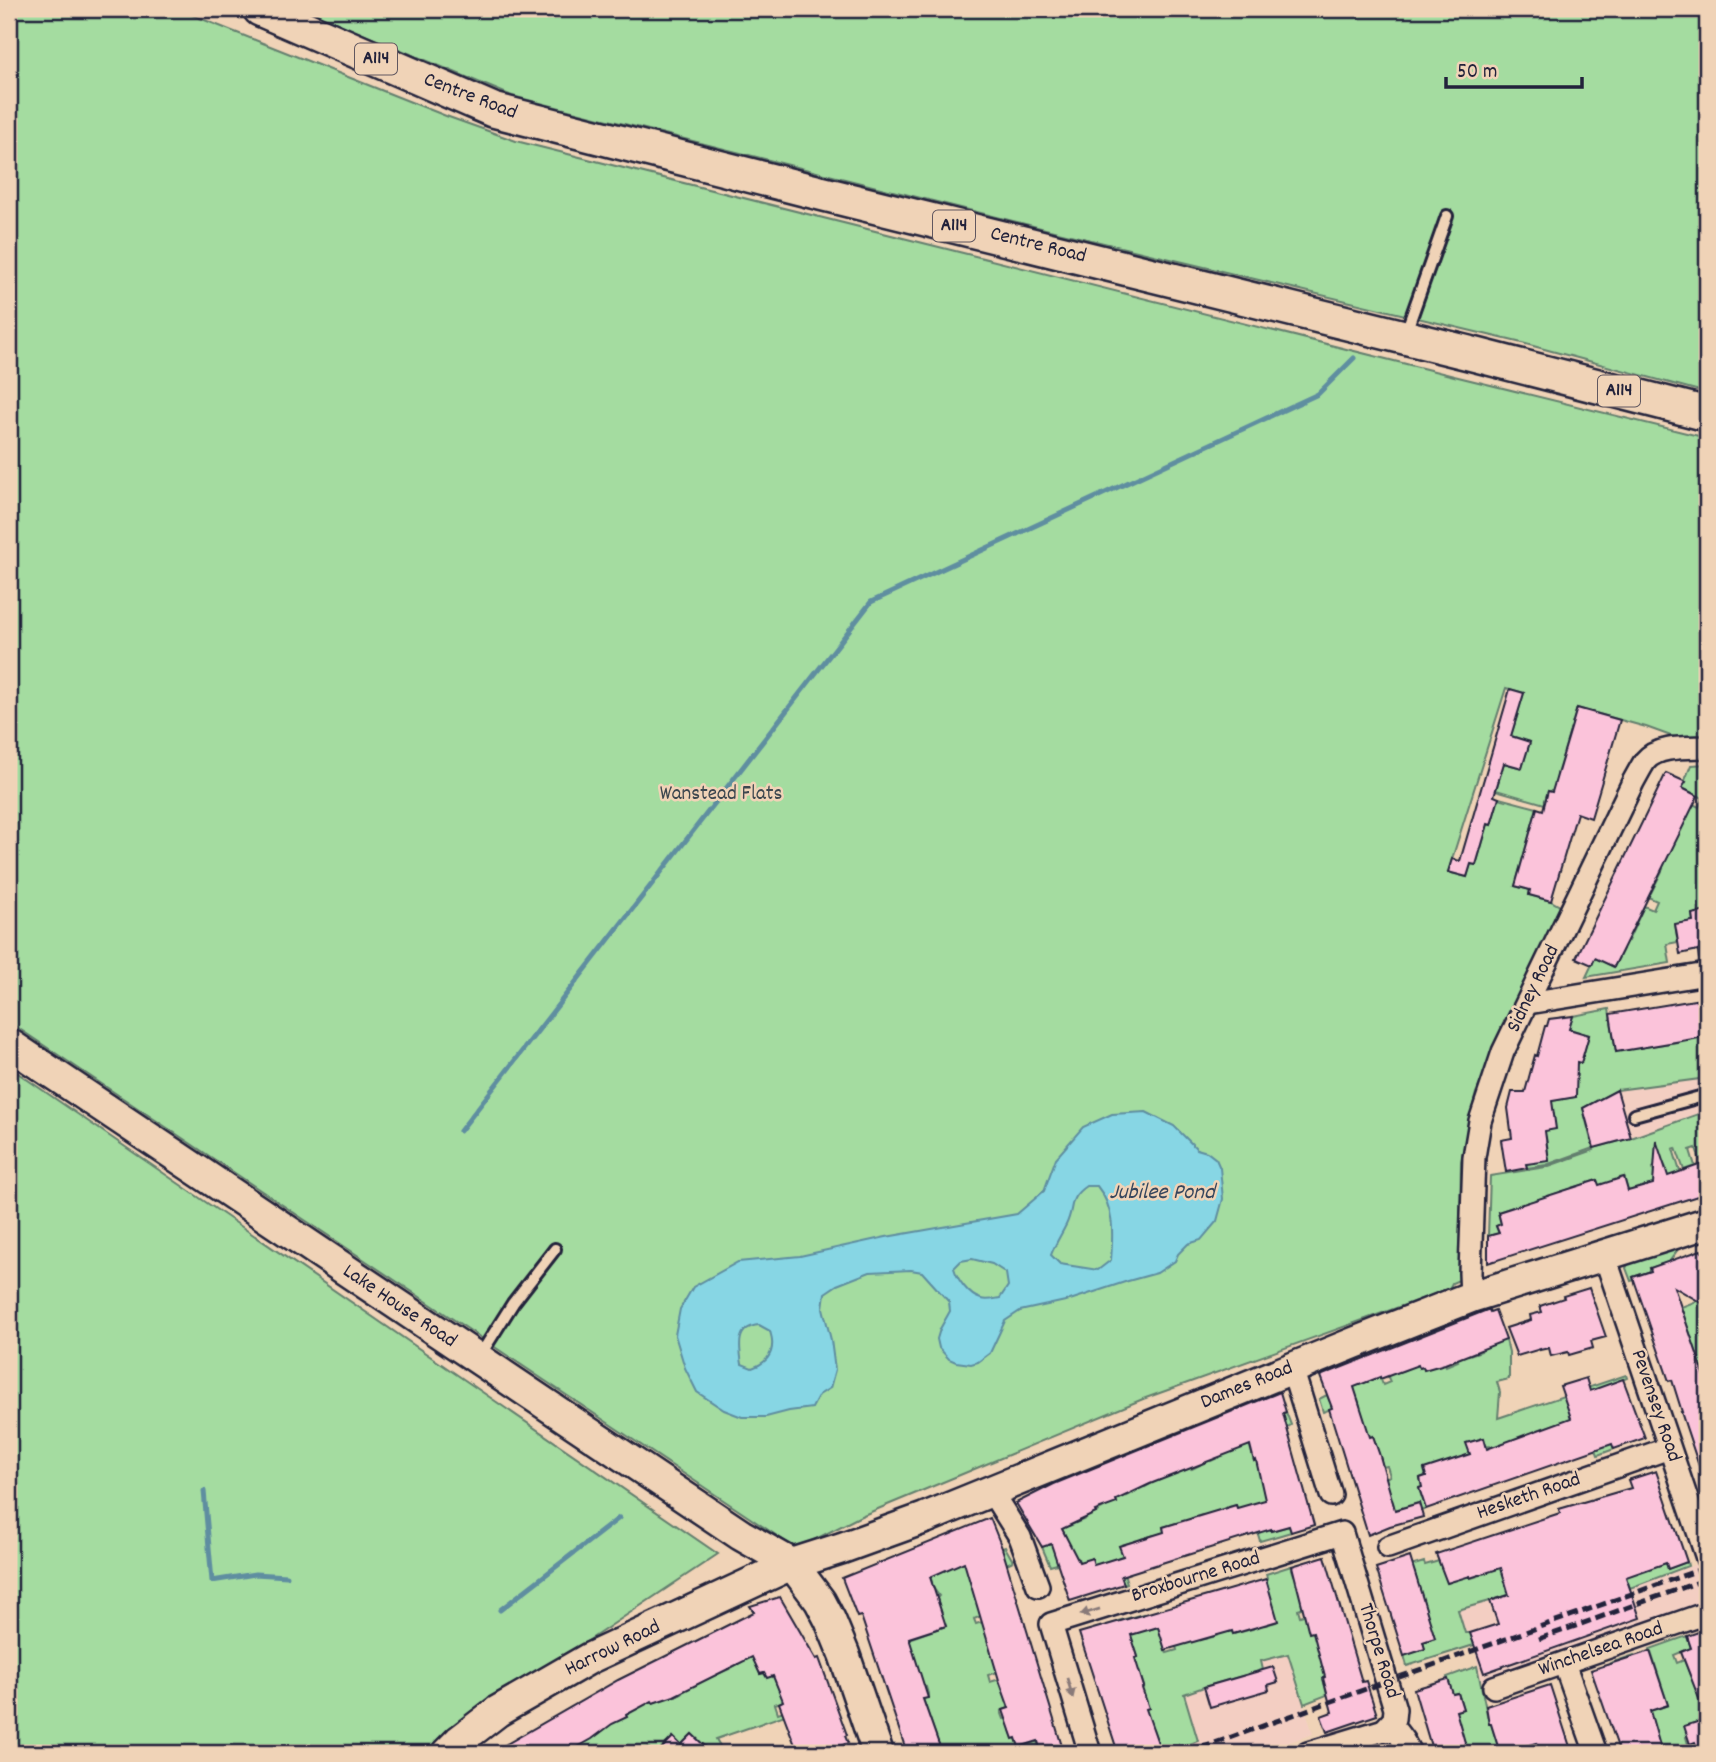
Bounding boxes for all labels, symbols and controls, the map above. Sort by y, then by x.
road number: A114 [355,44,397,74]
scale bar [1446,46,1583,90]
text: 50 m [1457,58,1497,88]
street label: Centre Road [419,65,521,129]
road number: A114 [933,210,975,242]
street label: Centre Road [987,220,1089,272]
road number: A114 [1598,376,1640,406]
park label: Wanstead Flats [660,780,782,810]
street label: Sidney Road [1500,940,1568,1038]
water label: Jubilee Pond [1109,1177,1218,1210]
street label: Lake House Road [336,1258,462,1356]
street label: Pevensey Road [1622,1346,1688,1466]
street label: Dames Road [1196,1354,1298,1418]
street label: Hesketh Road [1473,1465,1585,1529]
street label: Broxbourne Road [1128,1544,1264,1612]
street label: Thorpe Road [1349,1600,1407,1702]
one-way arrow [1079,1607,1100,1617]
street label: Harrow Road [560,1613,666,1685]
street label: Winchelsea Road [1535,1615,1667,1685]
one-way arrow [1066,1678,1076,1699]

